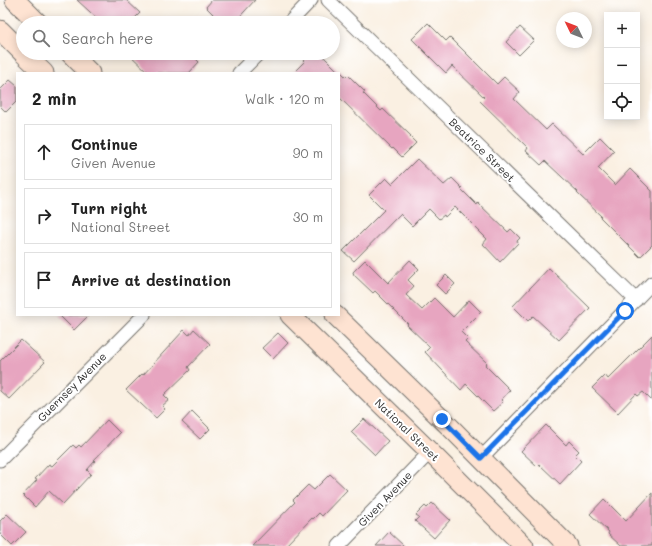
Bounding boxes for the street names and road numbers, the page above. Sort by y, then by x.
street label: Beatrice Street [446,114,519,185]
street label: Guernsey Avenue [34,349,110,425]
street label: National Street [372,395,443,464]
street label: Given Avenue [354,467,415,530]

